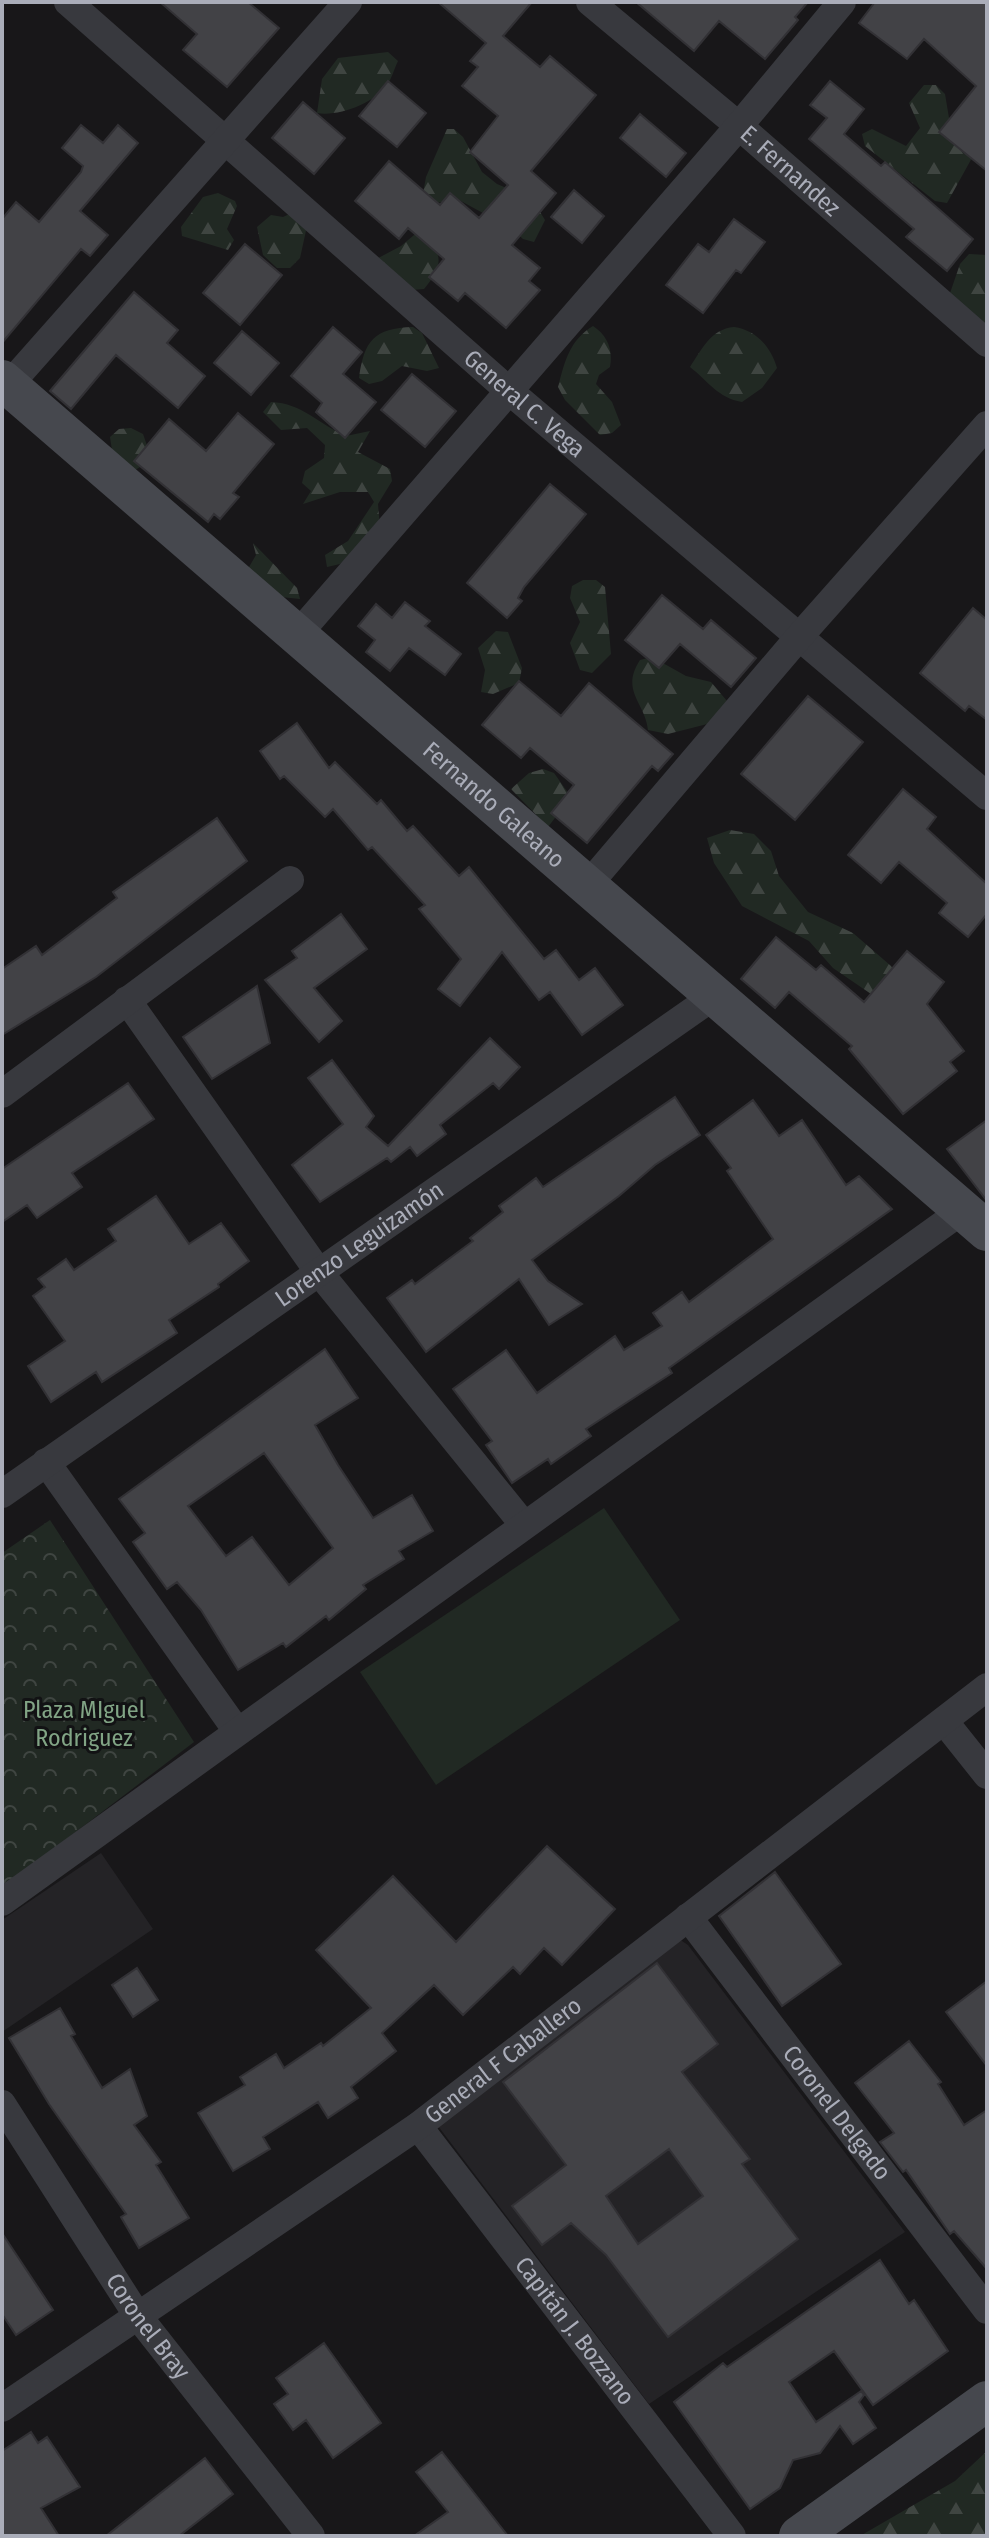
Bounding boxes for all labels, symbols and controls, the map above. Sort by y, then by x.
street label: E. Fernandez [735,120,846,222]
street label: General C. Vega [458,344,591,463]
street label: Fernando Galeano [417,736,570,874]
street label: Lorenzo Leguizamón [270,1176,449,1313]
park label: Plaza MIguel Rodriguez [23,1696,145,1752]
street label: General F Caballero [419,1991,587,2130]
street label: Coronel Delgado [777,2040,897,2185]
street label: Capitán J. Bozzano [509,2251,640,2410]
street label: Coronel Bray [100,2268,196,2385]

